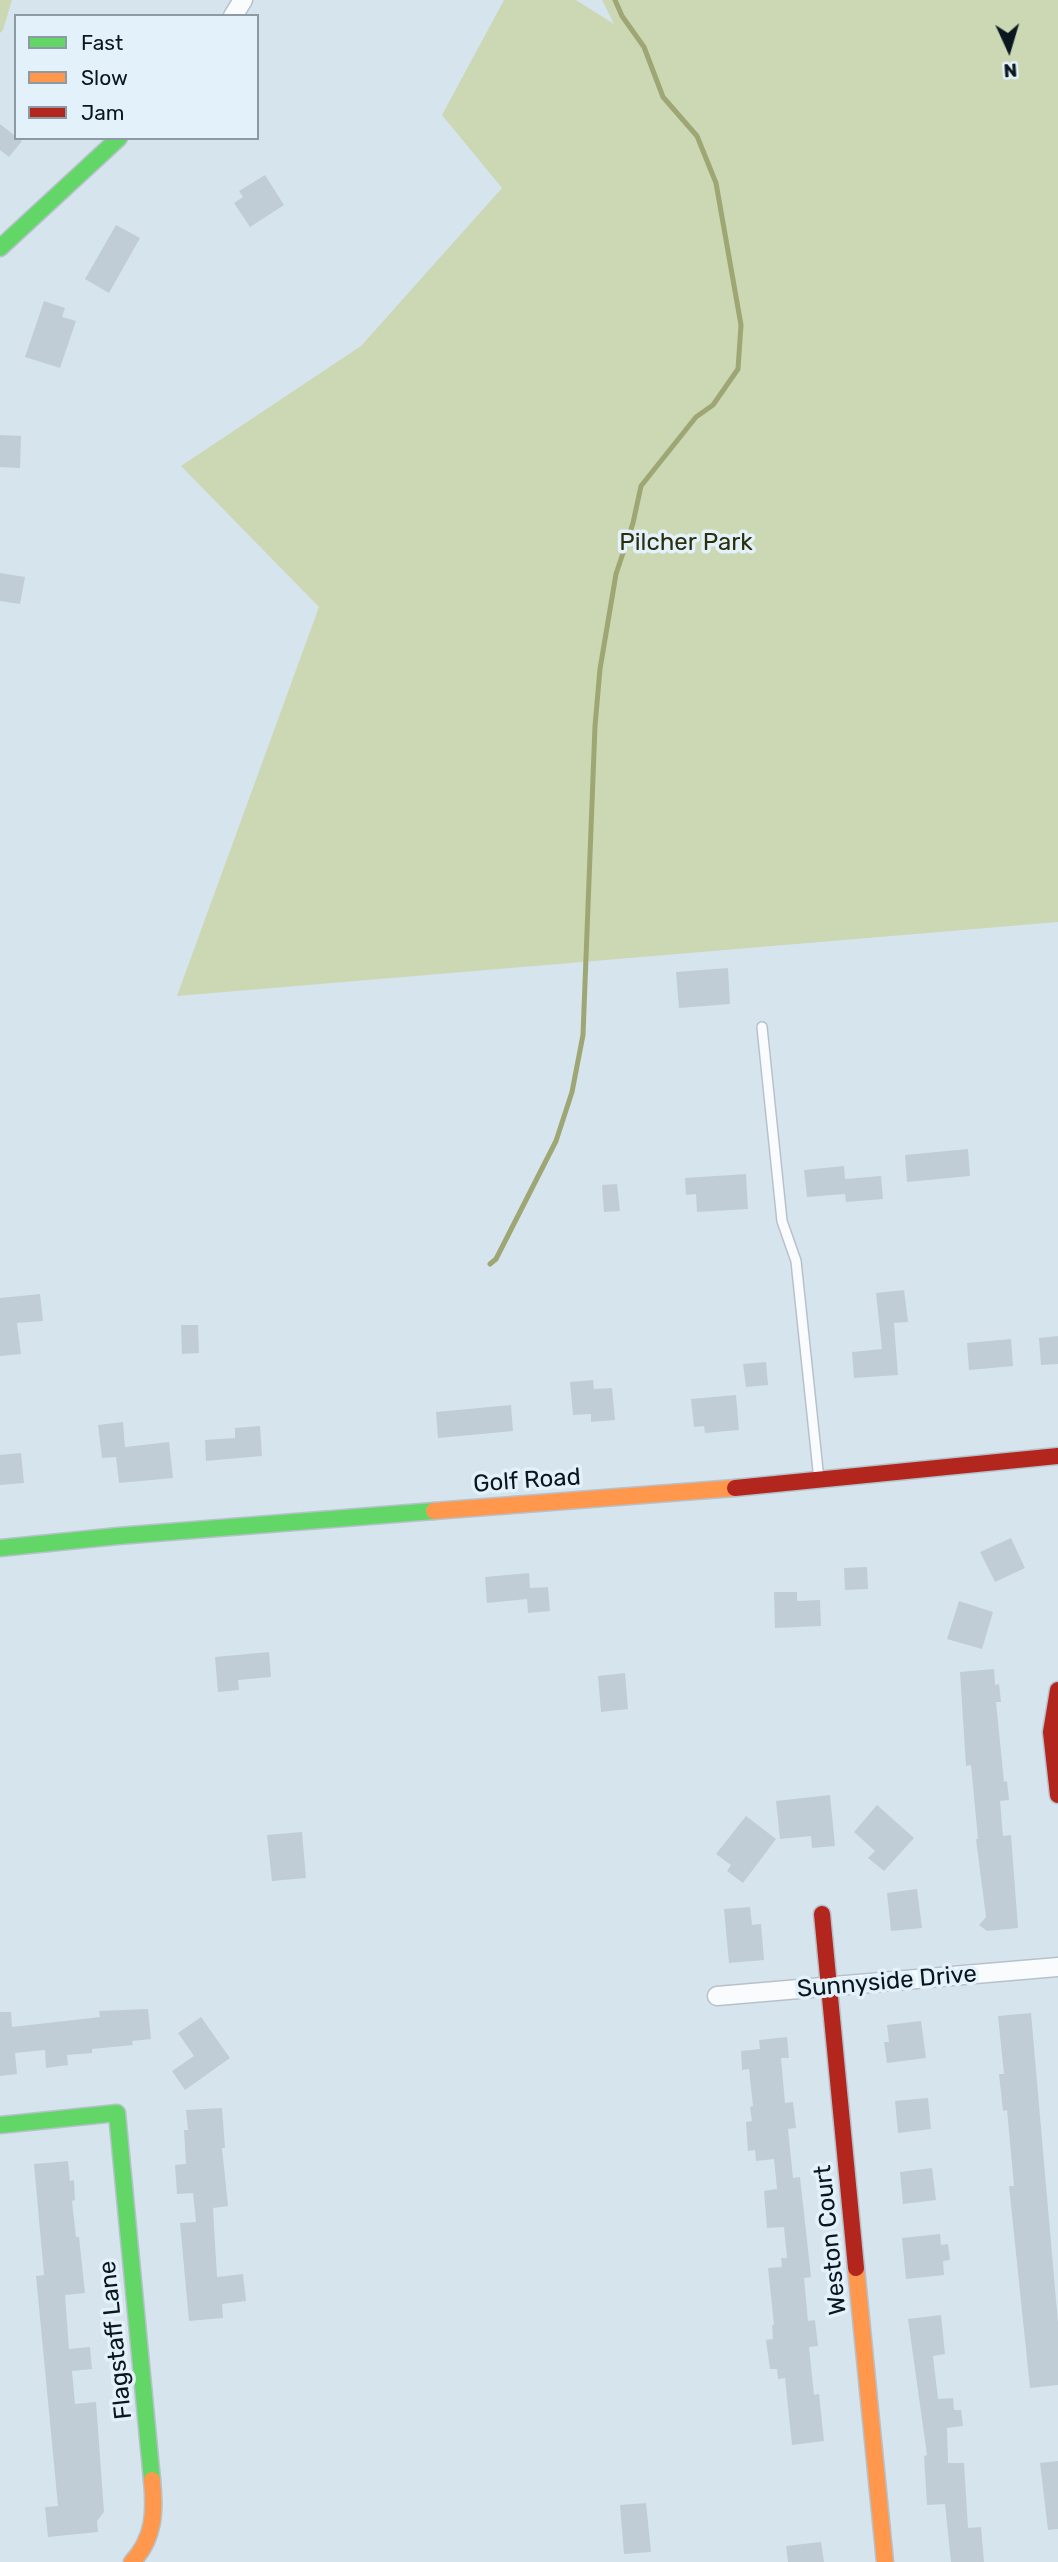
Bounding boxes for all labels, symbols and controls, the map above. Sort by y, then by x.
legend [14,14,259,140]
north arrow [974,14,1044,84]
text: Fast [81,30,123,55]
text: N [1003,58,1018,82]
text: Slow [81,65,128,90]
text: Jam [81,100,125,125]
park label: Pilcher Park [619,529,753,557]
street label: Golf Road [472,1463,582,1499]
street label: Sunnyside Drive [796,1960,978,2004]
street label: Weston Court [809,2164,853,2316]
street label: Flagstaff Lane [93,2259,139,2421]

